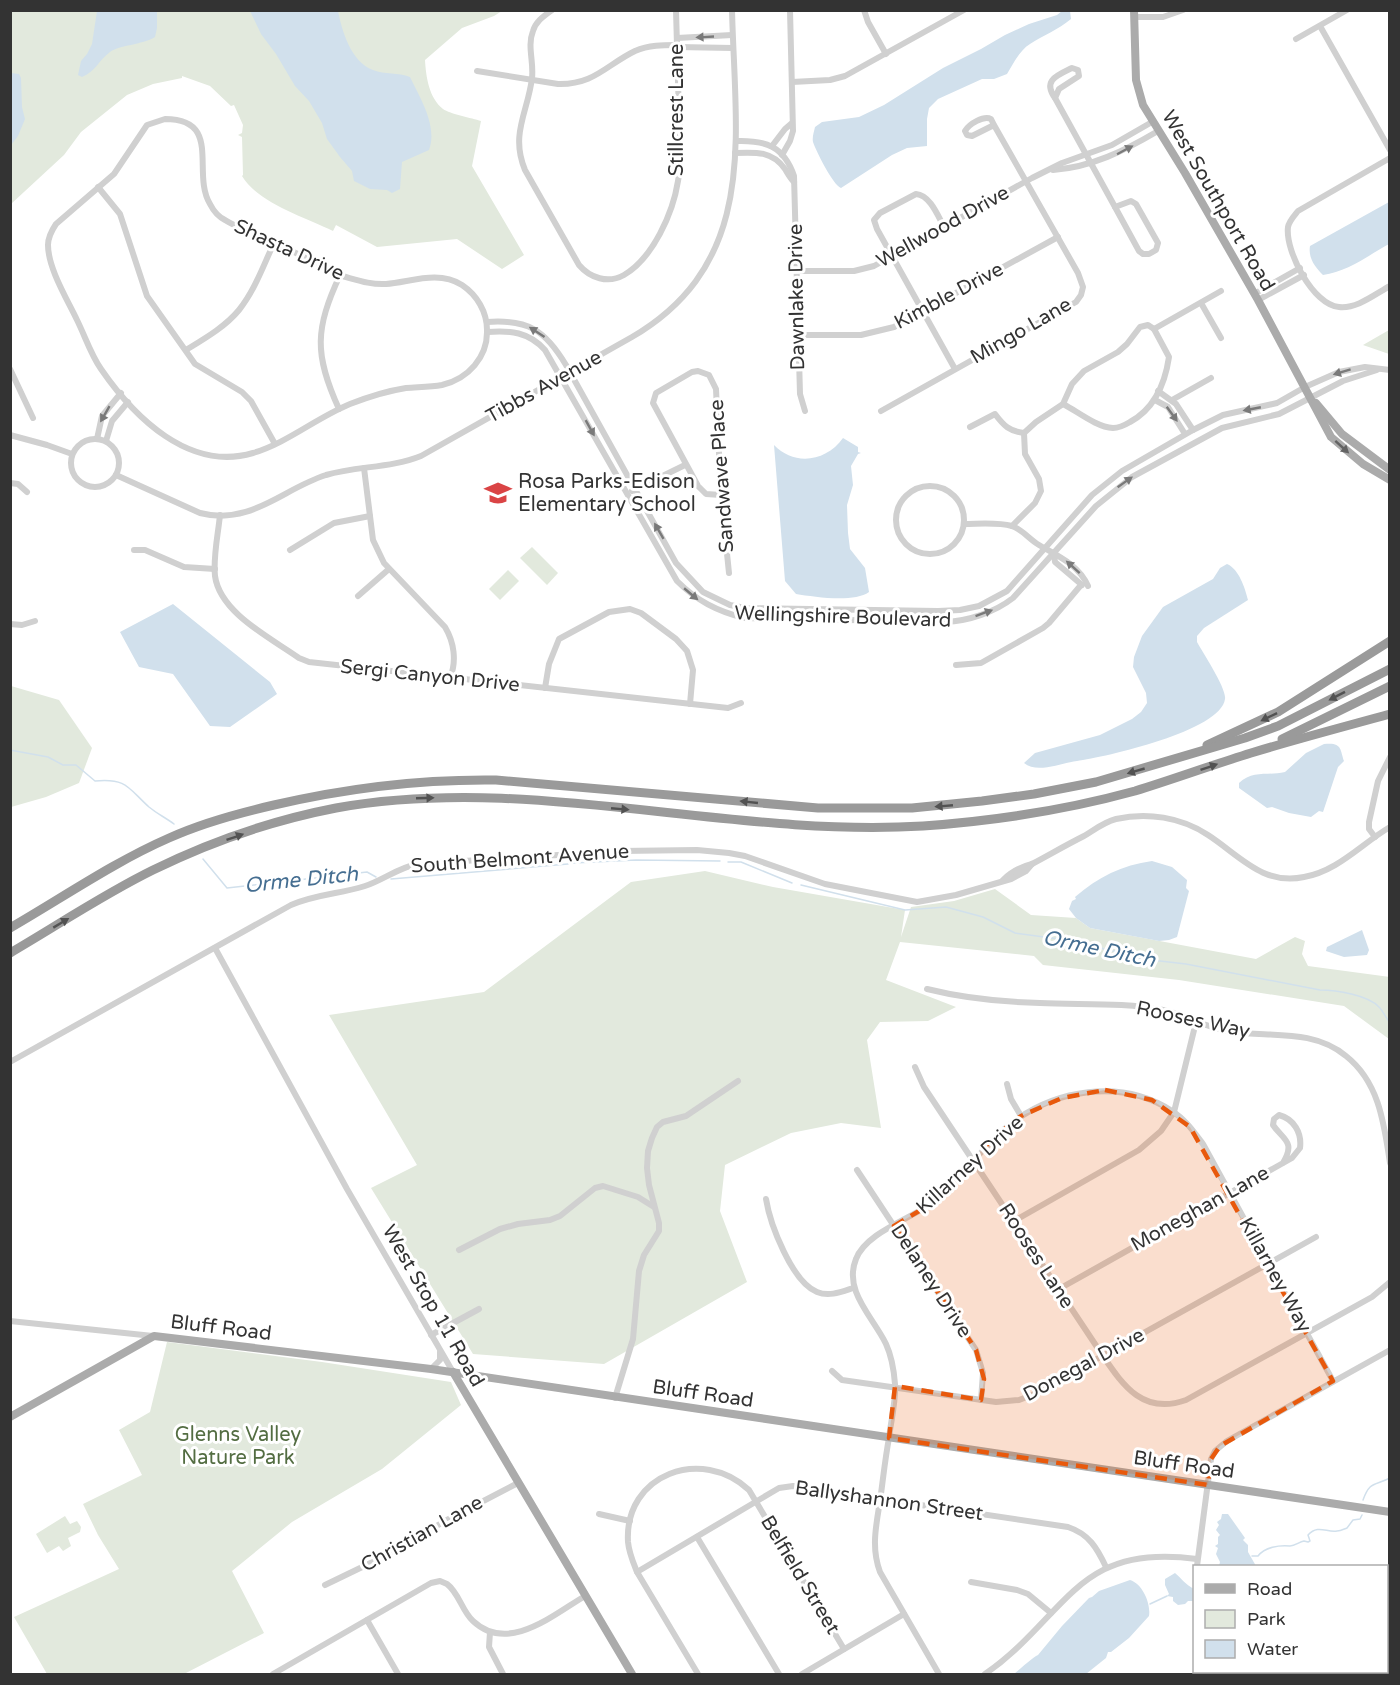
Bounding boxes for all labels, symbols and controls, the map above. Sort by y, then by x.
one-way arrow [695,32,714,41]
street label: Stillcrest Lane [665,44,689,176]
street label: West Southport Road [1156,106,1280,296]
one-way arrow [1117,145,1134,155]
street label: Wellwood Drive [873,181,1013,273]
street label: Shasta Drive [230,214,348,286]
street label: Dawnlake Drive [784,223,810,371]
street label: Kimble Drive [890,257,1008,335]
street label: Mingo Lane [966,292,1076,370]
one-way arrow [529,326,546,337]
street label: Tibbs Avenue [482,345,606,429]
one-way arrow [1333,368,1351,377]
street label: Sandwave Place [705,399,739,553]
one-way arrow [1242,405,1261,414]
one-way arrow [100,406,110,423]
one-way arrow [1166,406,1178,422]
one-way arrow [585,420,595,437]
one-way arrow [1334,440,1349,454]
place label: Rosa Parks-Edison Elementary School [518,470,696,517]
one-way arrow [1116,476,1132,488]
school or university icon: Rosa Parks-Edison Elementary School [483,478,513,508]
one-way arrow [653,523,664,539]
one-way arrow [1066,560,1081,574]
one-way arrow [683,587,699,600]
street label: Wellingshire Boulevard [734,601,952,633]
one-way arrow [975,608,993,618]
street label: Sergi Canyon Drive [339,655,521,697]
one-way arrow [1329,691,1346,701]
one-way arrow [1260,712,1277,721]
one-way arrow [1200,762,1218,772]
one-way arrow [1126,767,1144,776]
one-way arrow [416,794,435,803]
one-way arrow [740,797,759,807]
one-way arrow [934,801,953,811]
one-way arrow [610,804,629,814]
one-way arrow [226,831,244,841]
street label: South Belmont Avenue [410,839,630,879]
water label: Orme Ditch [243,861,360,898]
one-way arrow [53,918,69,929]
water label: Orme Ditch [1041,925,1159,973]
street label: Rooses Way [1134,996,1252,1044]
street label: Killarney Drive [911,1111,1029,1219]
street label: Moneghan Lane [1127,1161,1273,1257]
street label: Rooses Lane [993,1199,1079,1313]
street label: Killarney Way [1234,1213,1317,1337]
street label: Delaney Drive [885,1220,977,1342]
street label: West Stop 11 Road [377,1221,489,1391]
street label: Bluff Road [169,1310,273,1346]
street label: Donegal Drive [1019,1323,1149,1407]
street label: Bluff Road [651,1375,755,1413]
park label: Glenns Valley Nature Park [175,1423,302,1470]
street label: Bluff Road [1132,1446,1236,1484]
street label: Ballyshannon Street [793,1476,985,1526]
street label: Christian Lane [357,1491,487,1577]
street label: Belfield Street [755,1511,845,1639]
legend [1193,1565,1388,1673]
text: Road [1247,1578,1292,1600]
text: Park [1247,1608,1286,1630]
text: Water [1247,1638,1298,1660]

